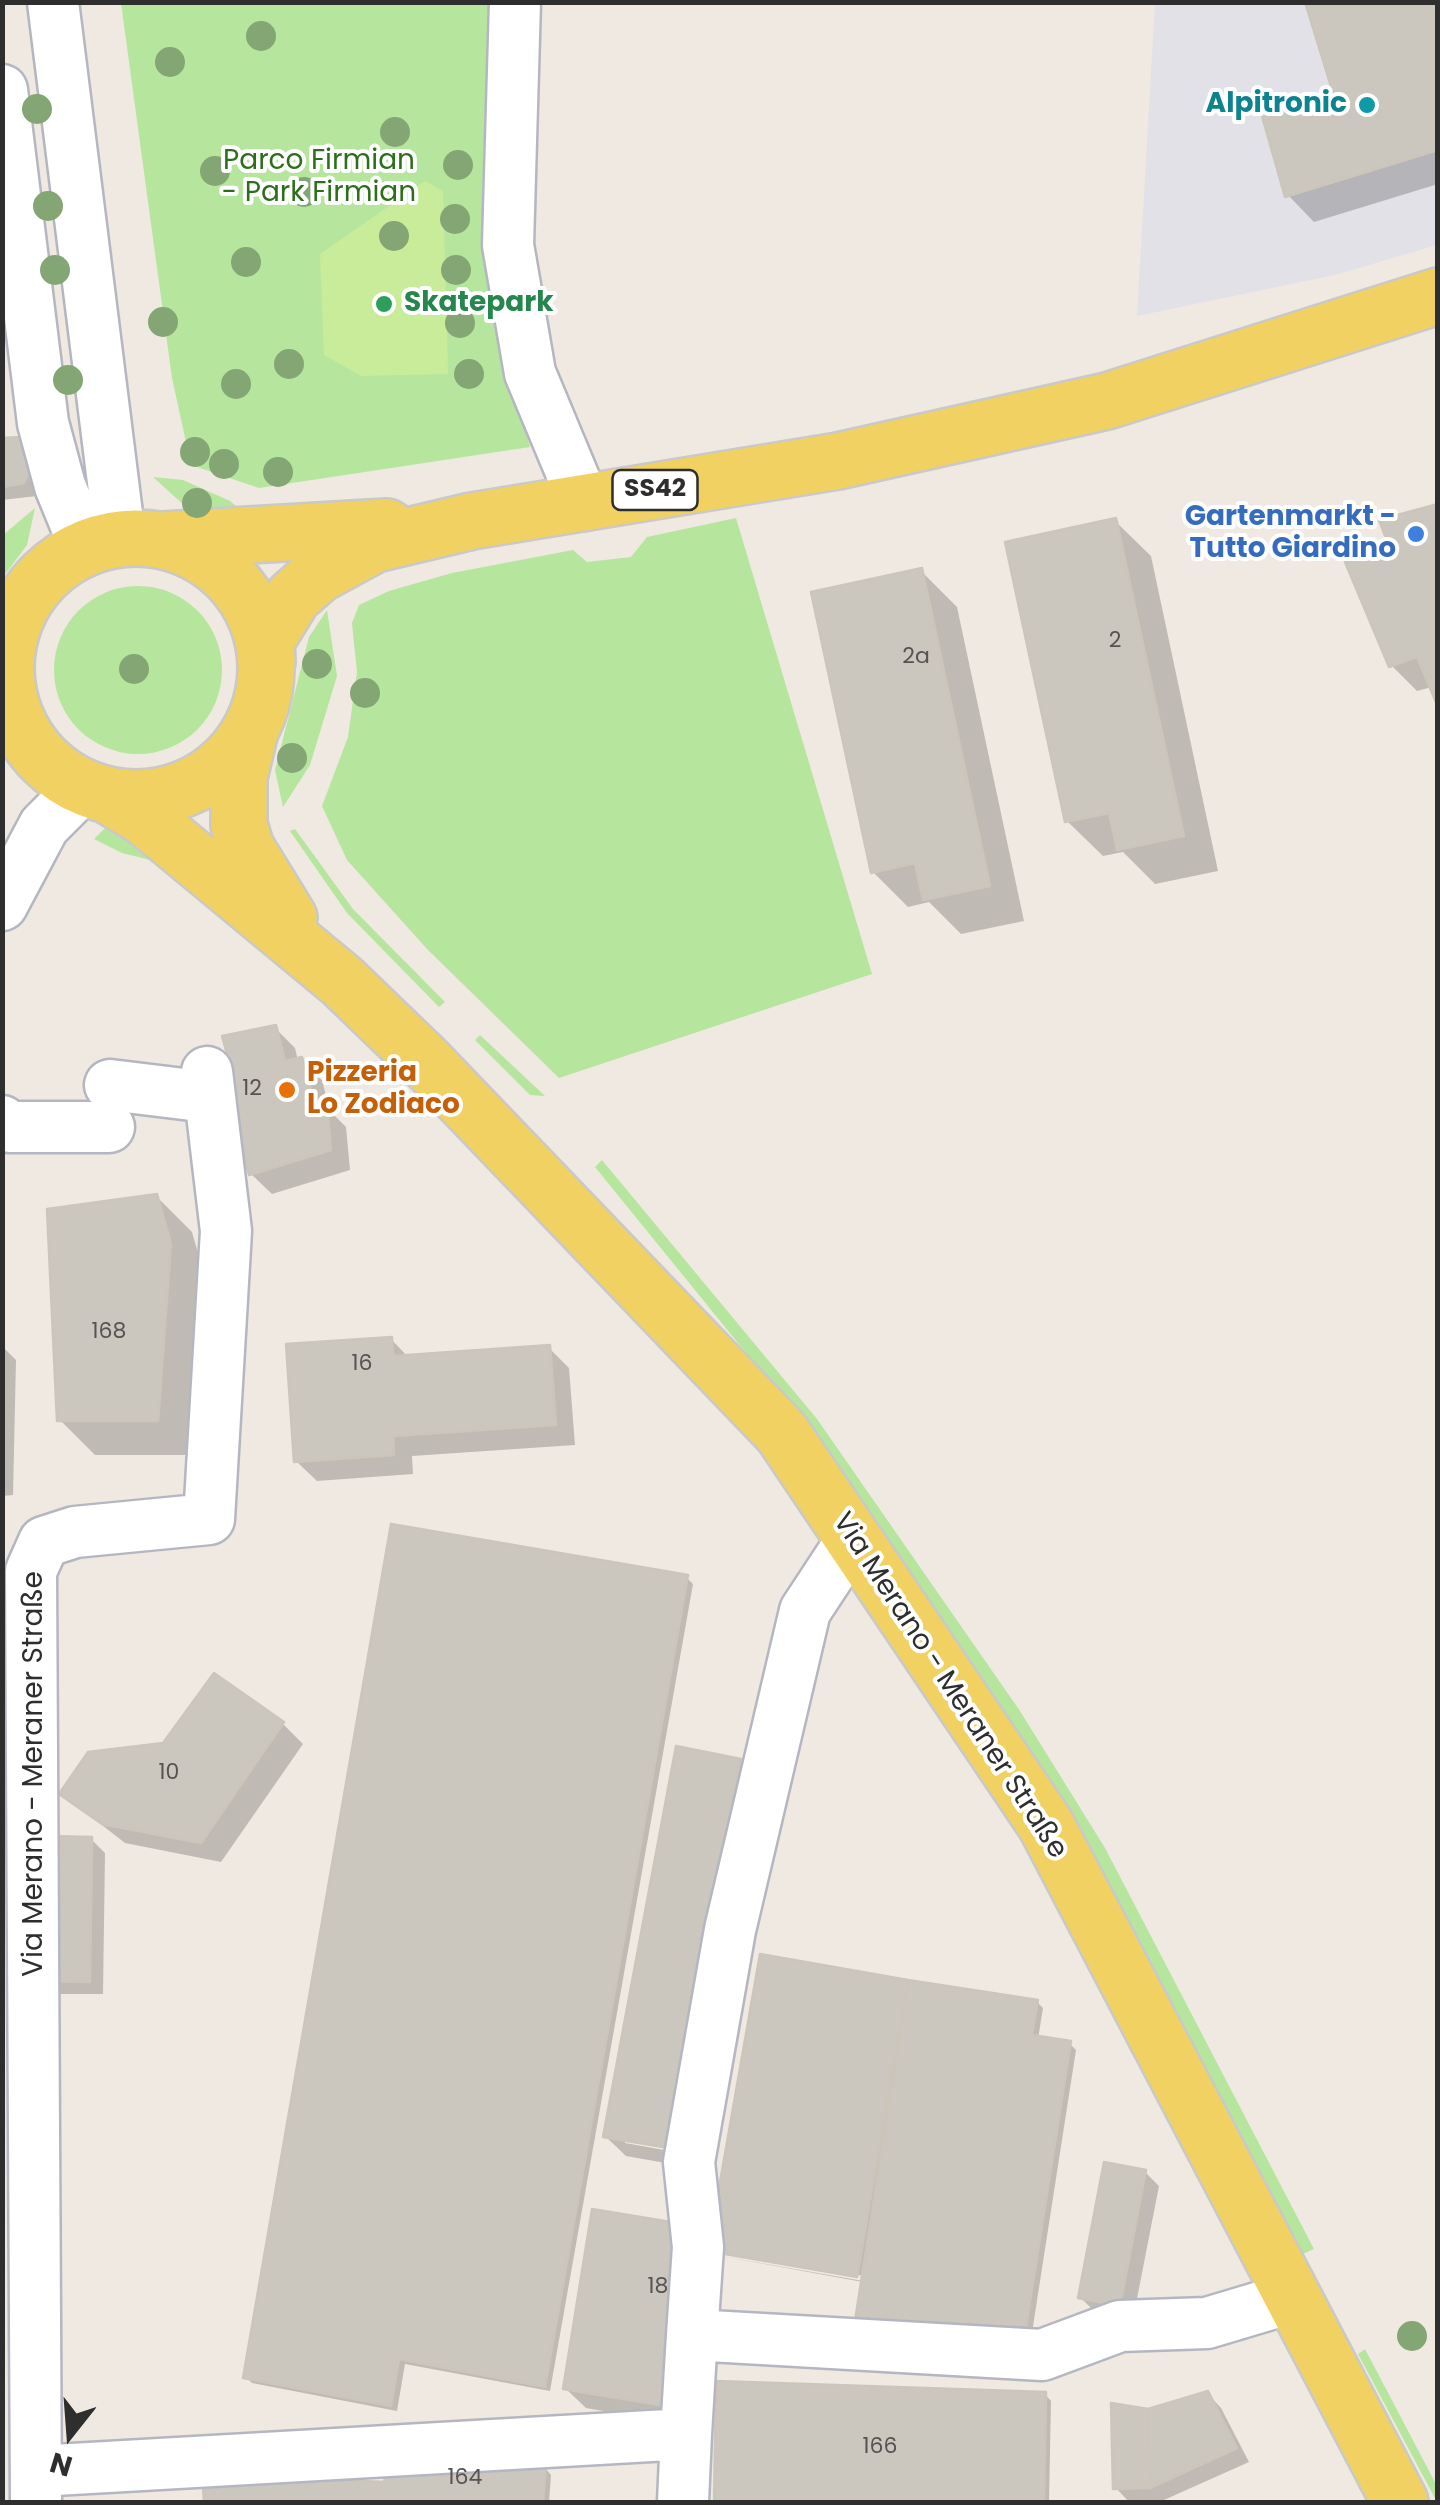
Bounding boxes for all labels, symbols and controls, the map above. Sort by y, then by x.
place label: Alpitronic [1206,88,1347,122]
marker: Alpitronic [1356,94,1378,116]
park label: Parco Firmian - Park Firmian [222,145,416,211]
place label: Skatepark [404,287,553,321]
marker: Skatepark [373,293,395,315]
road number: SS42 [612,470,698,510]
place label: Gartenmarkt - Tutto Giardino [1185,501,1396,567]
marker: Gartenmarkt - Tutto Giardino [1405,523,1427,545]
house number: 2 [1109,628,1121,654]
house number: 2a [902,644,930,670]
place label: Pizzeria Lo Zodiaco [307,1057,460,1123]
house number: 12 [242,1076,262,1102]
marker: Pizzeria Lo Zodiaco [276,1079,298,1101]
house number: 168 [92,1319,126,1345]
house number: 16 [351,1351,373,1377]
street label: Via Merano - Meraner Straße [824,1507,1074,1865]
street label: Via Merano - Meraner Straße [18,1571,52,1977]
house number: 10 [159,1760,179,1786]
house number: 18 [648,2274,668,2300]
north arrow [20,2385,120,2485]
house number: 166 [863,2434,897,2460]
text: N [45,2442,77,2486]
house number: 164 [448,2465,482,2491]

